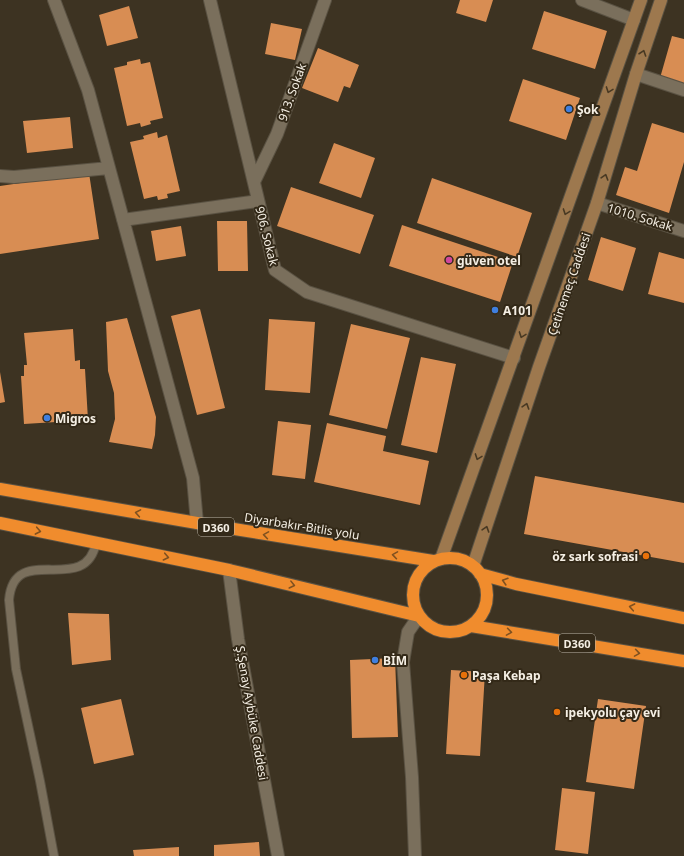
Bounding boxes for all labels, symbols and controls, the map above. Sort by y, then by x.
one-way arrow [638,49,647,56]
street label: 913. Sokak [274,60,311,123]
one-way arrow [605,86,614,93]
place label: Şok [577,101,599,118]
marker: Şok [564,104,574,114]
one-way arrow [600,174,609,181]
street label: 1010. Sokak [605,199,675,235]
street label: 906. Sokak [251,205,283,268]
one-way arrow [562,208,570,215]
street label: Çetinemeç Caddesi [543,230,595,338]
place label: güven otel [457,252,521,269]
marker: güven otel [444,255,454,265]
place label: A101 [503,302,532,319]
marker: A101 [490,305,500,315]
one-way arrow [519,331,527,338]
one-way arrow [521,403,530,410]
place label: Migros [55,410,96,427]
marker: Migros [42,413,52,423]
one-way arrow [474,453,483,460]
street label: Diyarbakır-Bitlis yolu [243,509,361,543]
one-way arrow [135,510,141,518]
road number: D360 [198,518,234,536]
one-way arrow [481,526,489,533]
one-way arrow [35,527,41,535]
one-way arrow [263,531,269,540]
place label: öz sark sofrasi [552,548,638,565]
one-way arrow [392,551,398,560]
marker: öz sark sofrasi [641,551,651,561]
one-way arrow [162,552,169,561]
one-way arrow [501,577,508,586]
one-way arrow [289,581,296,589]
one-way arrow [629,604,635,612]
one-way arrow [506,627,512,636]
road number: D360 [559,634,595,652]
street label: Ş.Şenay Aybüke Caddesi [232,644,272,782]
one-way arrow [634,648,641,657]
place label: BİM [383,652,407,669]
marker: BİM [370,655,380,665]
place label: Paşa Kebap [472,667,541,684]
marker: Paşa Kebap [459,670,469,680]
place label: ipekyolu çay evi [565,704,660,721]
marker: ipekyolu çay evi [552,707,562,717]

